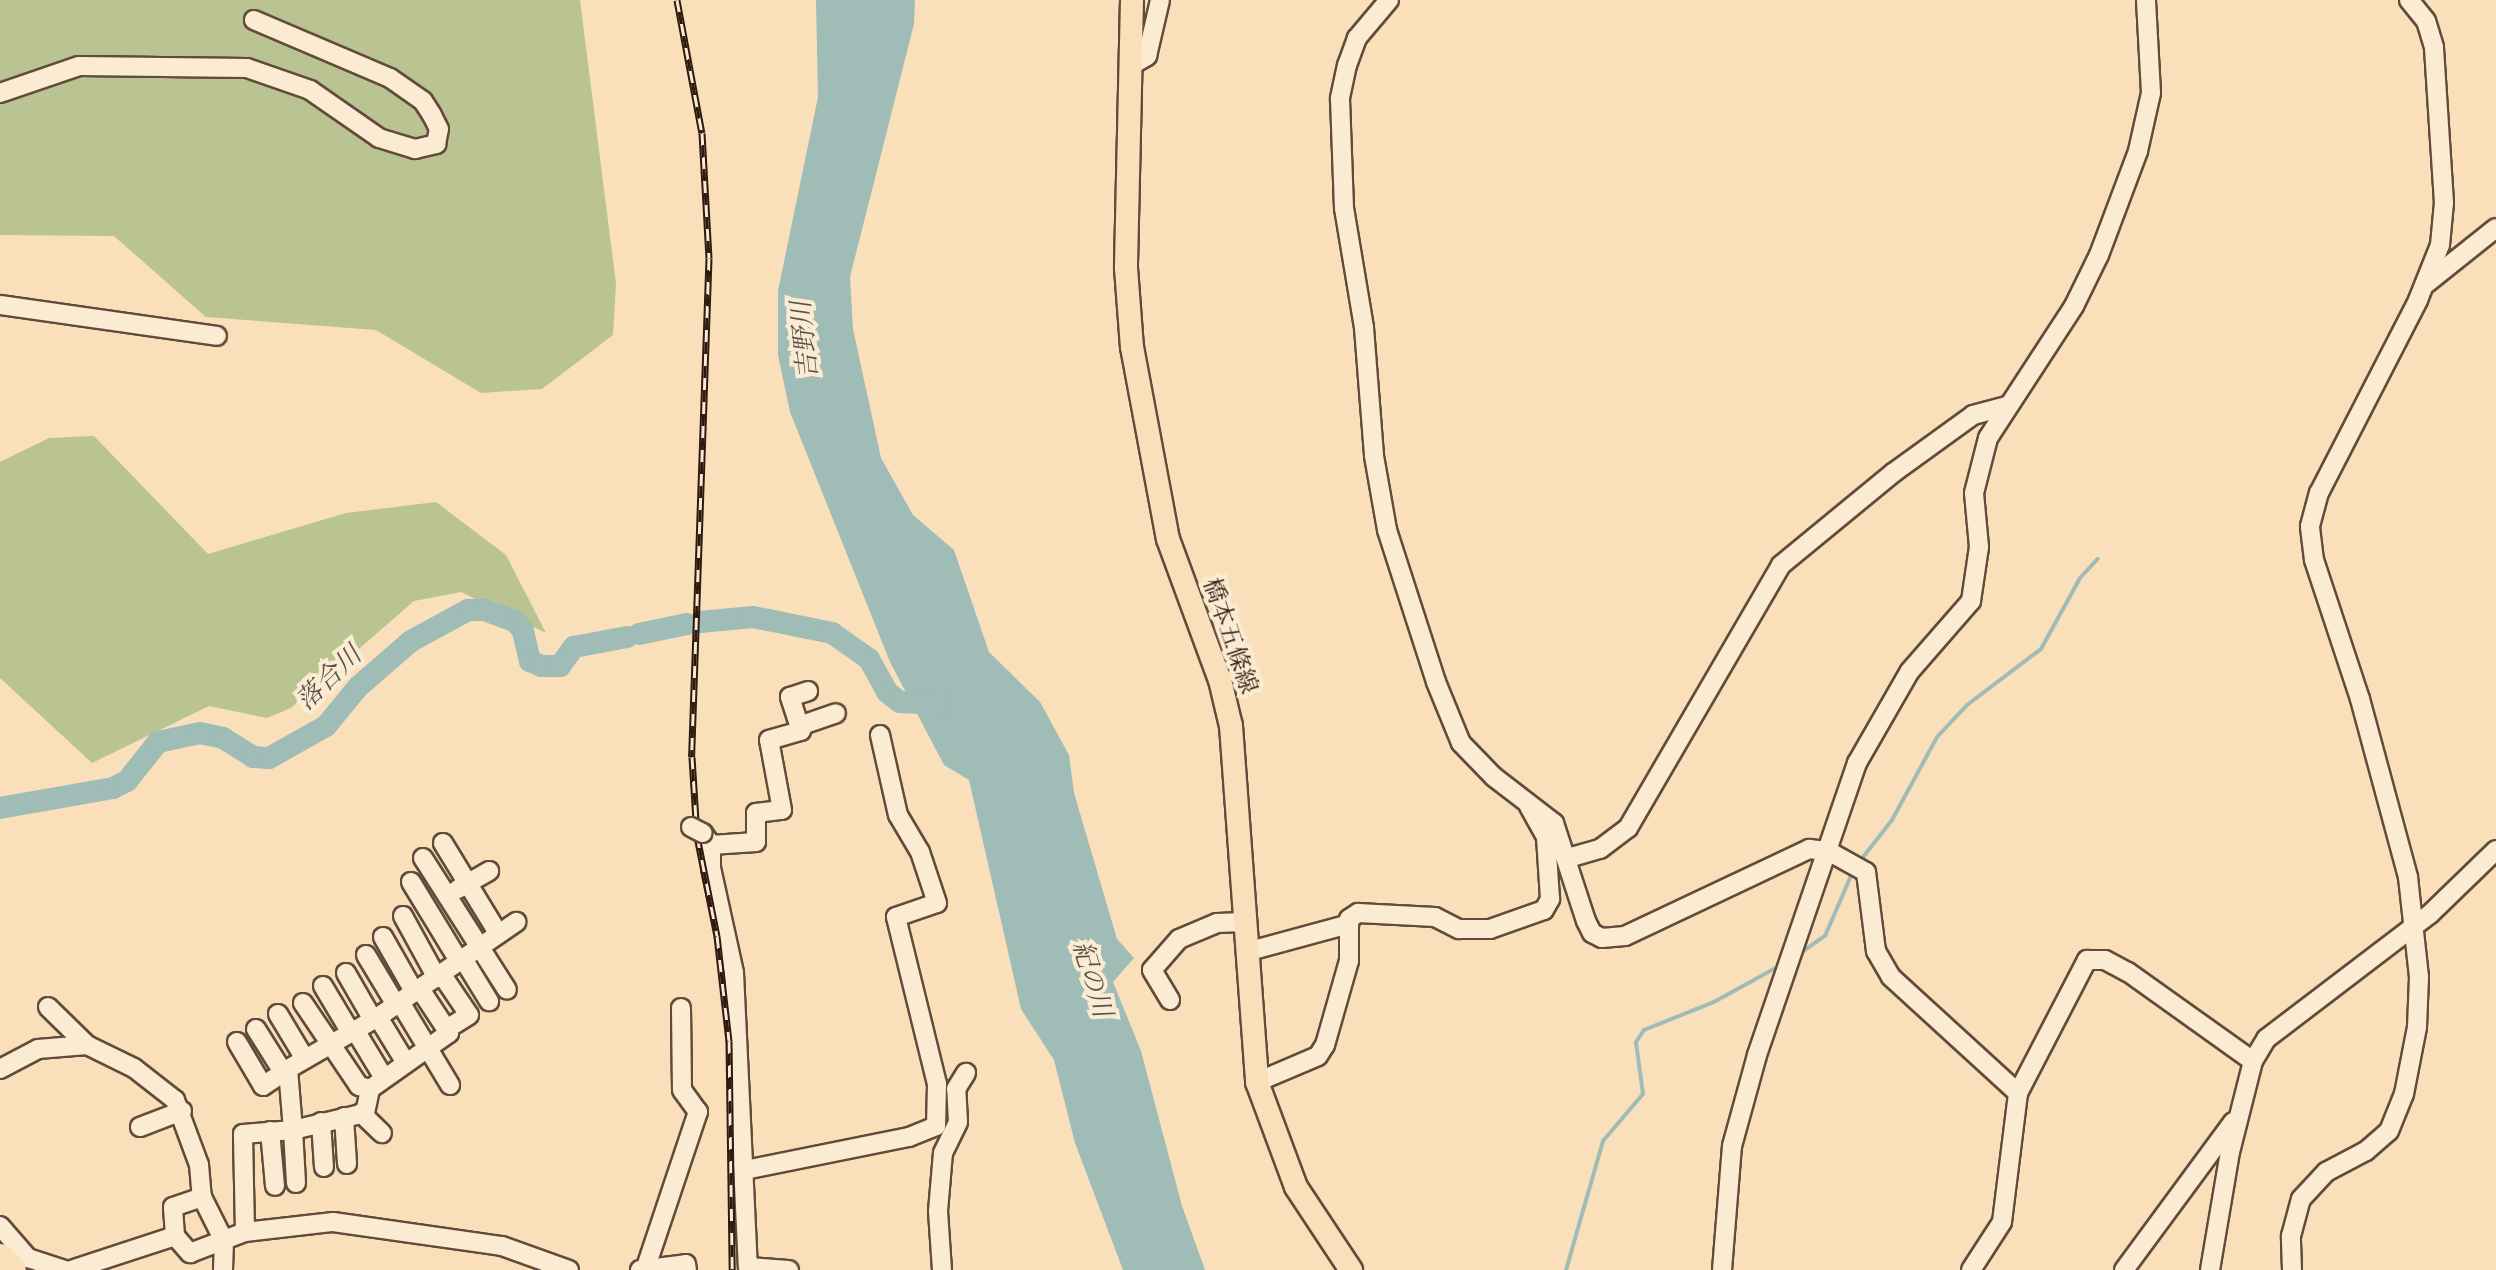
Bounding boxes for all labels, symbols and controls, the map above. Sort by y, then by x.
water label: 吉野川 [785,300,825,380]
street label: 橋本五條線 [1197,575,1263,697]
water label: 落合川 [290,640,368,716]
water label: 紀の川 [1066,937,1118,1021]

